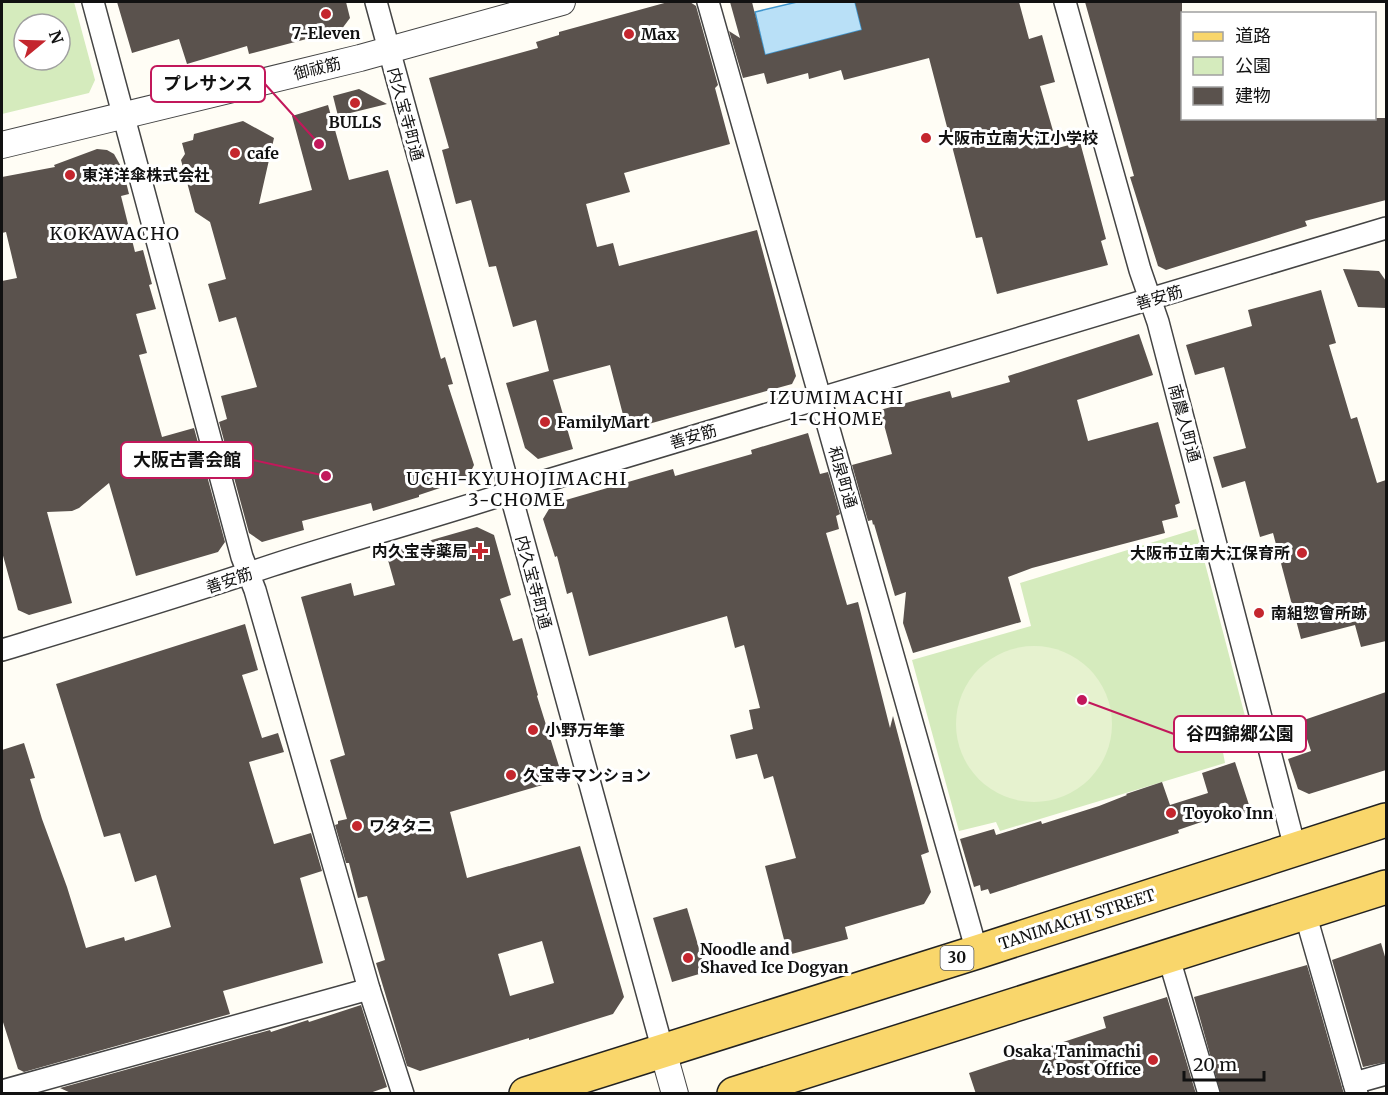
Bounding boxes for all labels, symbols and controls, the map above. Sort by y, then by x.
marker: 7-Eleven [319,7,333,21]
north arrow [12,12,72,72]
legend [1181,12,1376,120]
place label: 7-Eleven [292,23,361,43]
place label: Max [641,24,676,44]
text: 道路 [1235,24,1271,47]
marker: Max [622,27,636,41]
text: N [45,28,68,47]
street label: 御祓筋 [291,52,343,84]
text: 公園 [1235,54,1271,77]
street label: 内久宝寺町通 [384,65,428,163]
callout: プレサンス [151,66,265,102]
text: プレサンス [163,72,253,95]
text: 建物 [1235,84,1271,107]
marker: BULLS [348,96,362,110]
place label: BULLS [329,112,382,132]
place label: 大阪市立南大江小学校 [938,128,1098,148]
marker: 大阪市立南大江小学校 [919,131,933,145]
place label: cafe [247,143,279,163]
marker: cafe [228,146,242,160]
place label: 東洋洋傘株式会社 [82,165,210,185]
marker: 東洋洋傘株式会社 [63,168,77,182]
district label: KOKAWACHO [50,222,180,245]
street label: 善安筋 [1133,280,1185,314]
street label: 南農人町通 [1165,382,1205,464]
district label: IZUMIMACHI 1-CHOME [770,386,904,430]
place label: FamilyMart [557,412,650,432]
marker: FamilyMart [538,415,552,429]
street label: 善安筋 [667,419,719,453]
callout: 大阪古書会館 [121,442,253,478]
street label: 和泉町通 [825,443,861,511]
text: 大阪古書会館 [133,448,241,471]
district label: UCHI-KYUHOJIMACHI 3-CHOME [406,467,628,511]
street label: 内久宝寺町通 [512,533,556,631]
place label: 内久宝寺薬局 [372,541,468,561]
place label: 大阪市立南大江保育所 [1130,543,1290,563]
marker: 内久宝寺薬局 [473,544,487,558]
marker: 大阪市立南大江保育所 [1295,546,1309,560]
street label: 善安筋 [203,563,255,597]
place label: 南組惣會所跡 [1271,603,1367,623]
marker: 南組惣會所跡 [1252,606,1266,620]
callout: 谷四錦郷公園 [1174,716,1306,752]
place label: 小野万年筆 [545,720,625,740]
text: 谷四錦郷公園 [1186,722,1294,745]
marker: 小野万年筆 [526,723,540,737]
place label: 久宝寺マンション [523,765,651,785]
marker: 久宝寺マンション [504,768,518,782]
place label: Toyoko Inn [1183,803,1273,823]
marker: Toyoko Inn [1164,806,1178,820]
place label: ワタタニ [369,816,433,836]
marker: ワタタニ [350,819,364,833]
street label: TANIMACHI STREET [996,884,1158,954]
place label: Noodle and Shaved Ice Dogyan [700,939,849,977]
road number: 30 [940,946,974,970]
marker: Noodle and Shaved Ice Dogyan [681,951,695,965]
place label: Osaka Tanimachi 4 Post Office [1003,1041,1142,1079]
scale bar [1184,1044,1264,1082]
marker: Osaka Tanimachi 4 Post Office [1146,1053,1160,1067]
text: 20 m [1193,1053,1237,1076]

